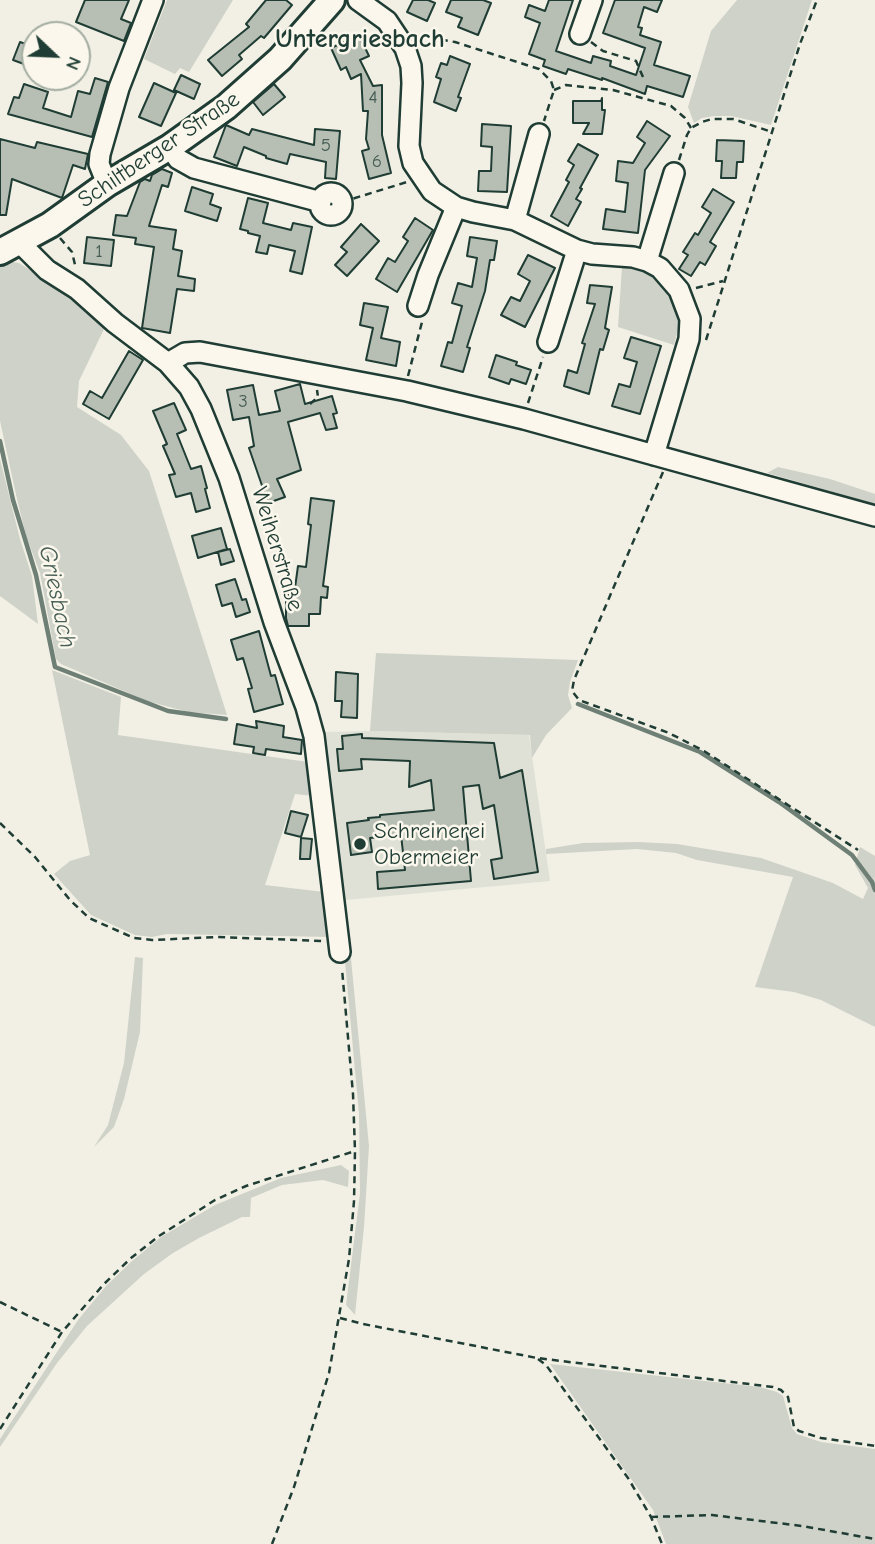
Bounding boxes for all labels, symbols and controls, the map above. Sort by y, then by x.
north arrow [21,21,91,91]
district label: Untergriesbach [275,24,445,56]
text: N [61,53,86,73]
street label: Schiltberger Straße [73,86,245,214]
house number: 4 [368,87,378,109]
house number: 5 [321,135,331,157]
house number: 6 [372,151,382,173]
house number: 1 [95,241,103,263]
house number: 3 [238,391,248,413]
street label: Weiherstraße [245,484,309,614]
water label: Griesbach [32,543,82,651]
place label: Schreinerei Obermeier [374,817,485,871]
marker: Schreinerei Obermeier [352,836,368,852]

